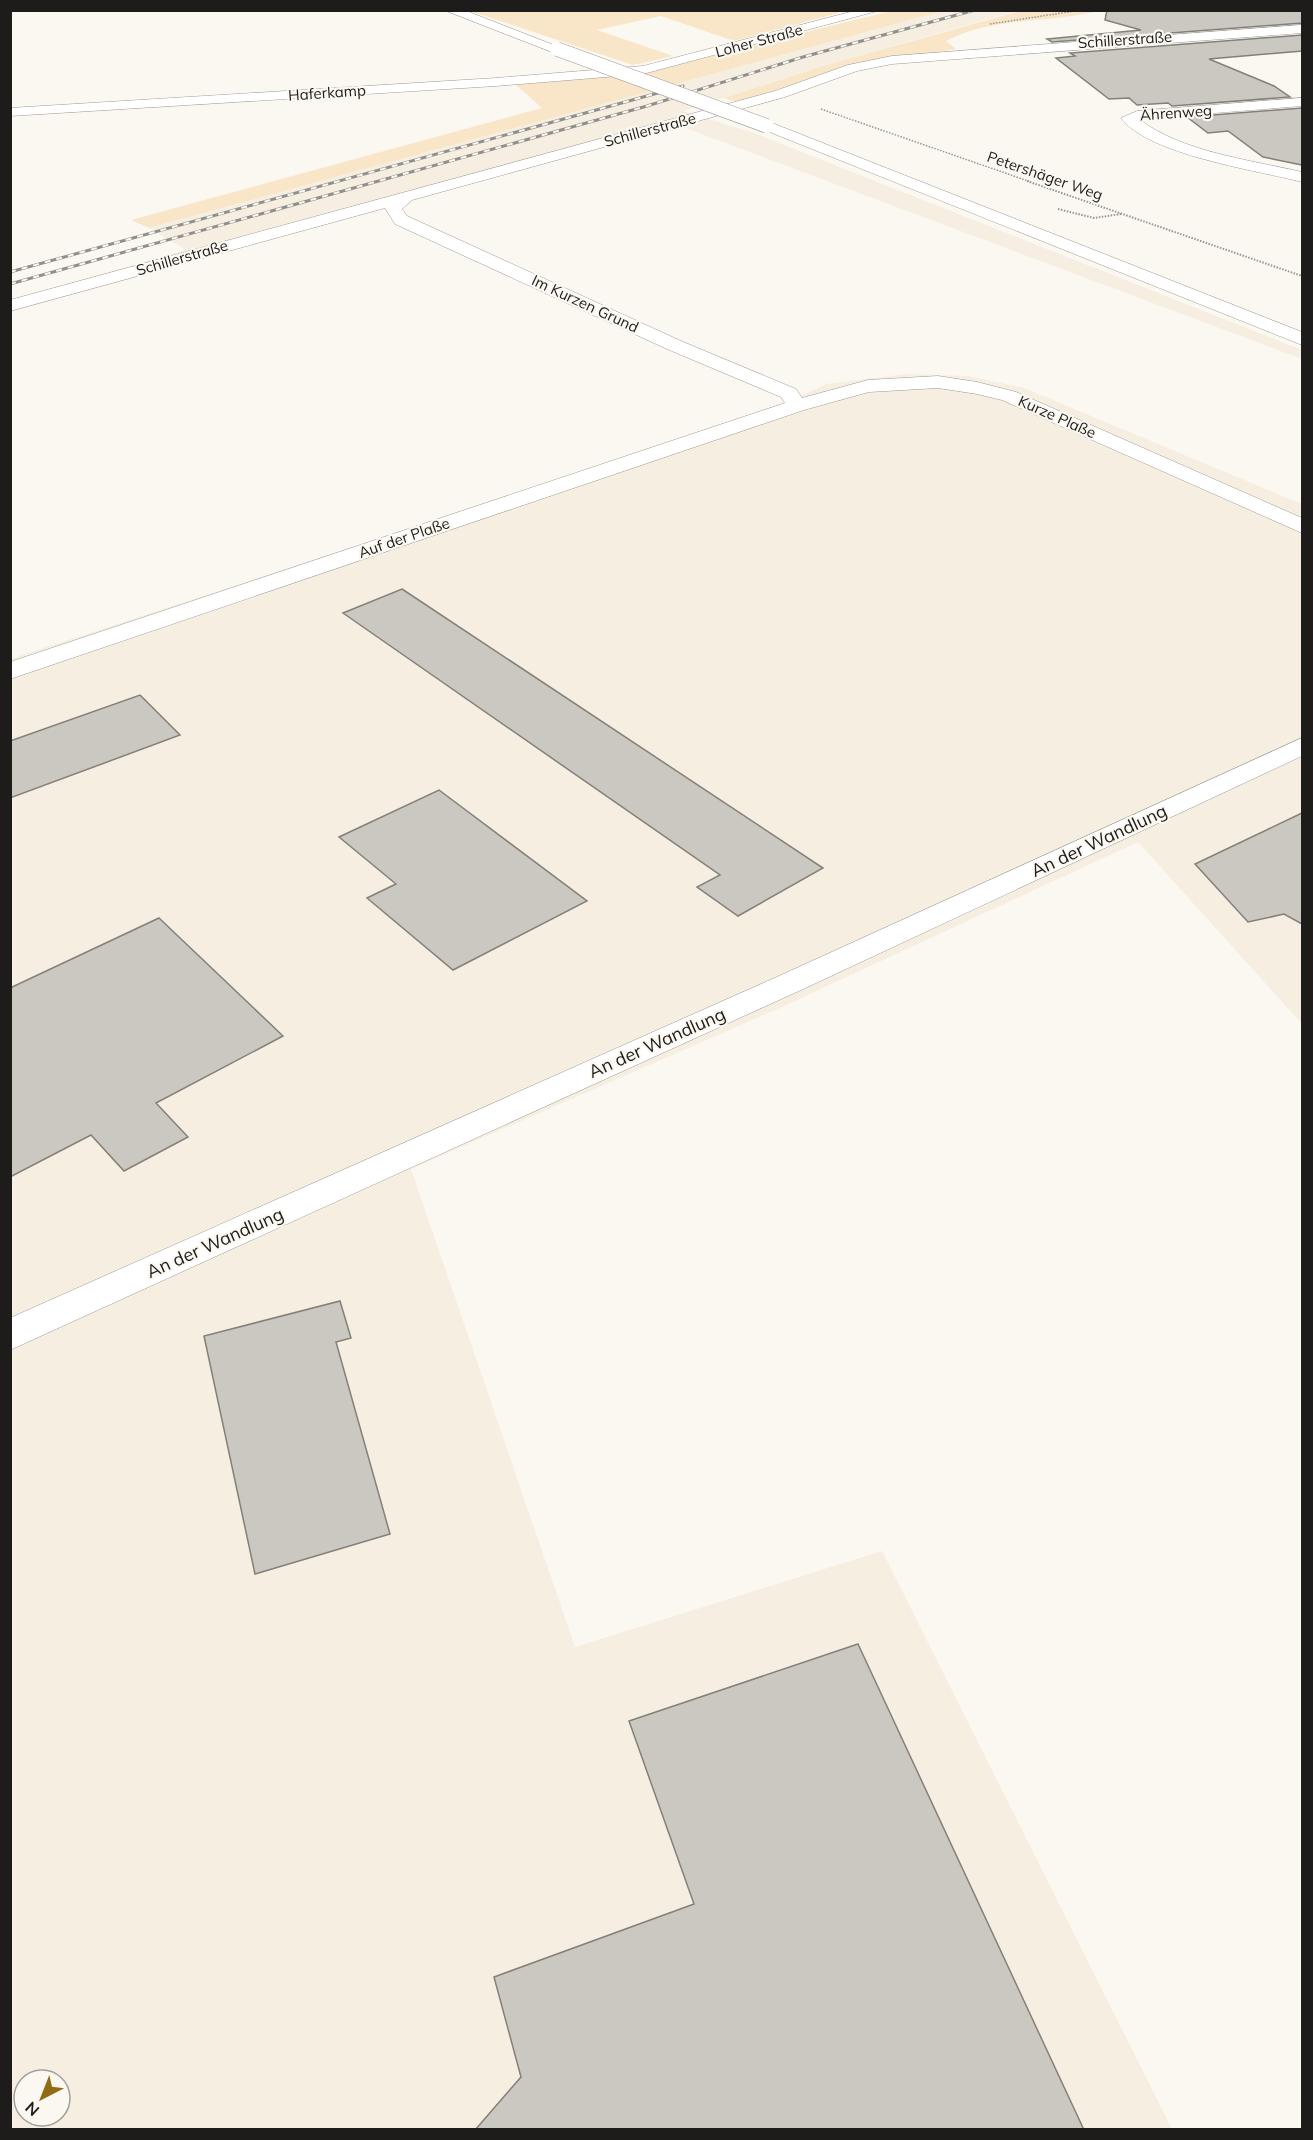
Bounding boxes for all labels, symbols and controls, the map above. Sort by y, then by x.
street label: Loher Straße [713,20,805,61]
street label: Schillerstraße [1077,27,1173,52]
street label: Haferkamp [288,80,366,105]
street label: Ährenweg [1139,101,1213,124]
street label: Schillerstraße [602,108,698,151]
street label: Petershäger Weg [985,147,1106,204]
street label: Schillerstraße [134,235,230,280]
street label: Im Kurzen Grund [529,270,642,337]
street label: Kurze Plaße [1015,391,1099,442]
street label: Auf der Plaße [356,513,452,562]
street label: An der Wandlung [1027,799,1170,882]
street label: An der Wandlung [585,1002,729,1083]
street label: An der Wandlung [143,1202,287,1283]
north arrow [12,2068,72,2128]
text: N [21,2098,43,2121]

